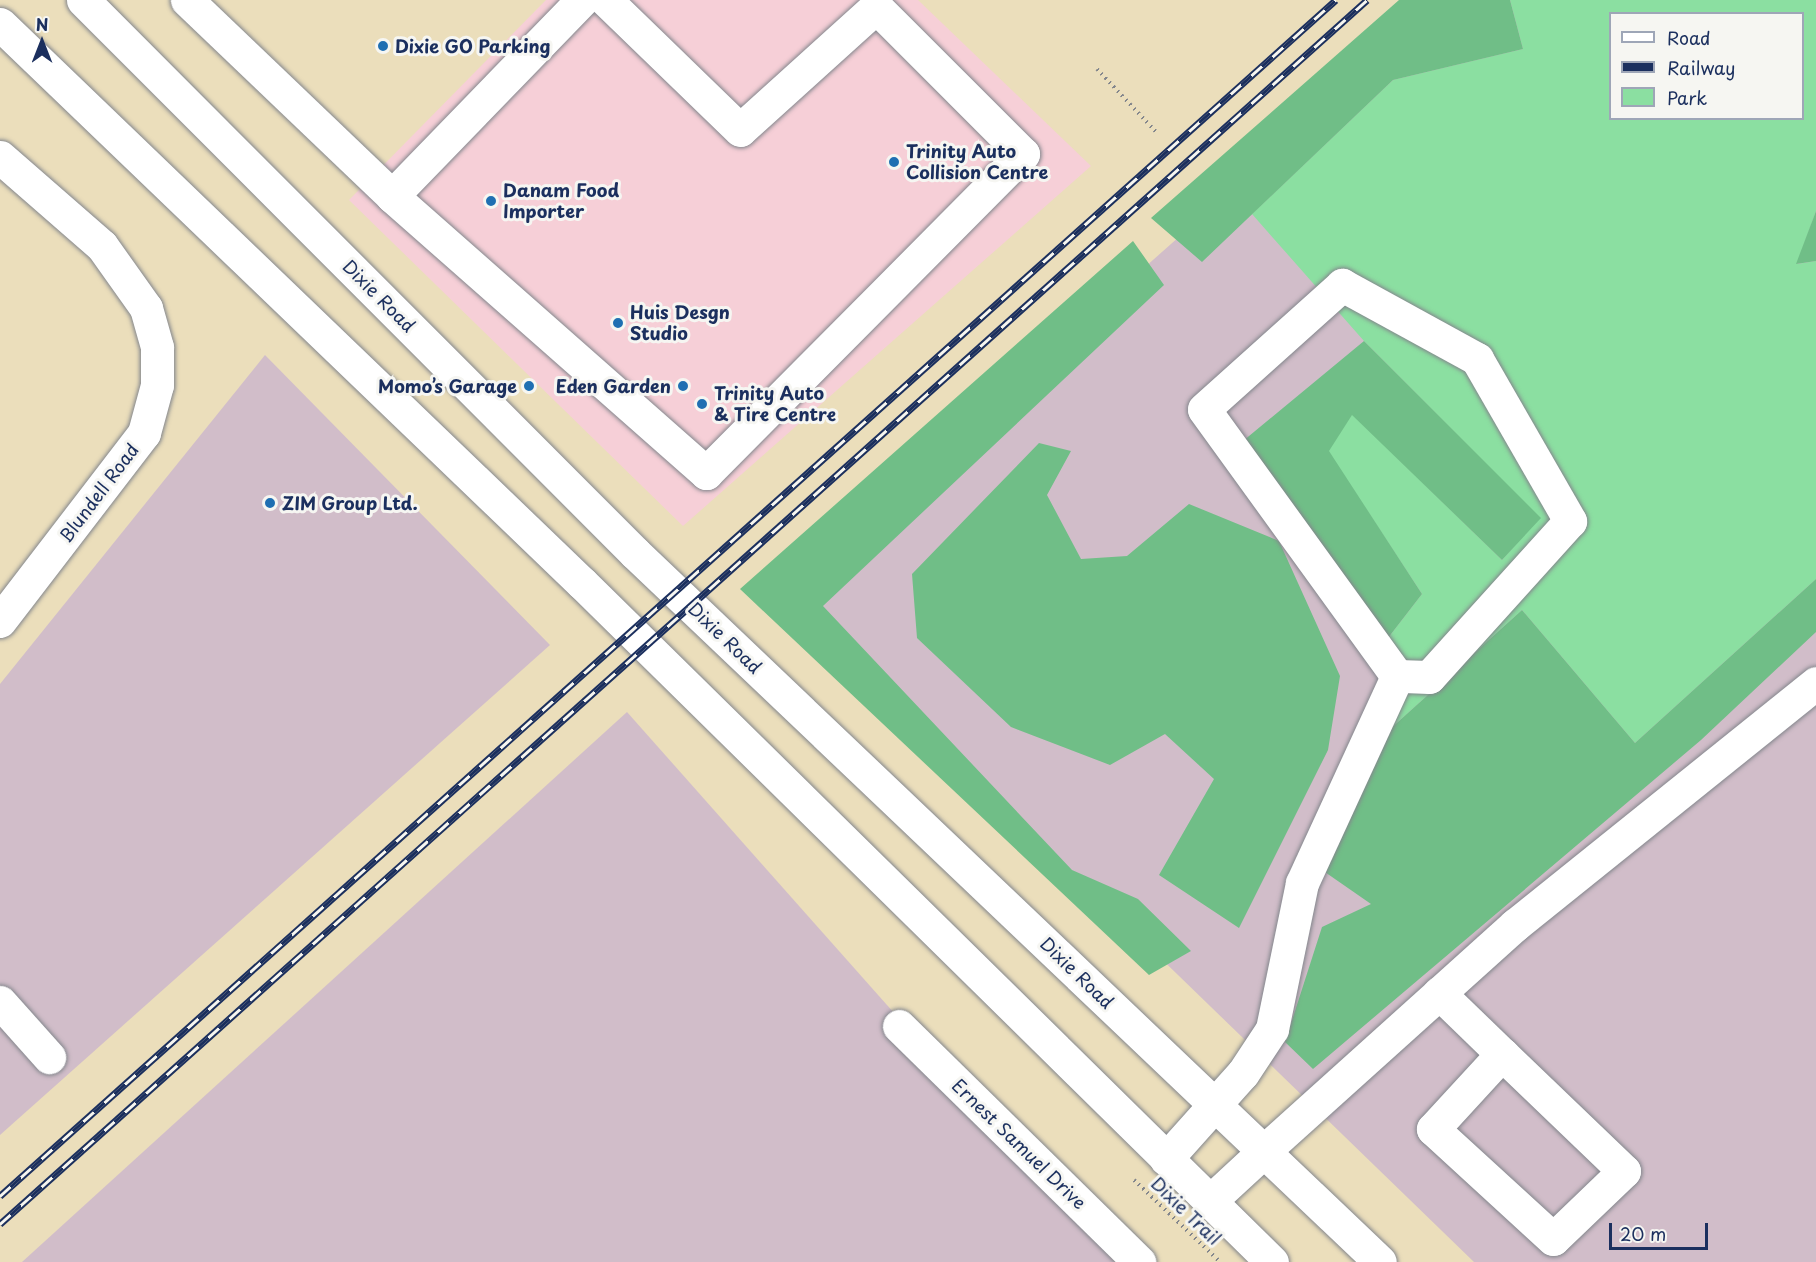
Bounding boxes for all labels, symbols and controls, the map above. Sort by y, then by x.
north arrow [12,12,72,72]
text: N [36,12,48,36]
legend [1609,12,1804,120]
text: Road [1667,24,1711,51]
place label: Dixie GO Parking [395,35,552,57]
marker: Dixie GO Parking [376,39,390,53]
text: Railway [1667,54,1735,81]
text: Park [1667,84,1707,111]
place label: Trinity Auto Collision Centre [906,141,1049,184]
marker: Trinity Auto Collision Centre [887,155,901,169]
place label: Danam Food Importer [503,180,618,222]
marker: Danam Food Importer [484,194,498,208]
street label: Dixie Road [339,256,419,336]
place label: Huis Desgn Studio [630,302,730,344]
marker: Huis Desgn Studio [611,316,625,330]
place label: Momo’s Garage [378,375,517,397]
place label: Eden Garden [555,375,671,397]
marker: Momo’s Garage [522,379,536,393]
marker: Eden Garden [676,379,690,393]
place label: Trinity Auto & Tire Centre [714,383,838,426]
marker: Trinity Auto & Tire Centre [695,397,709,411]
street label: Blundell Road [55,439,143,547]
place label: ZIM Group Ltd. [282,492,418,514]
marker: ZIM Group Ltd. [263,496,277,510]
street label: Dixie Road [684,598,766,678]
street label: Dixie Road [1036,933,1118,1013]
street label: Ernest Samuel Drive [947,1074,1091,1214]
street label: Dixie Trail [1147,1172,1225,1250]
scale bar [1612,1211,1711,1249]
text: 20 m [1620,1220,1666,1247]

